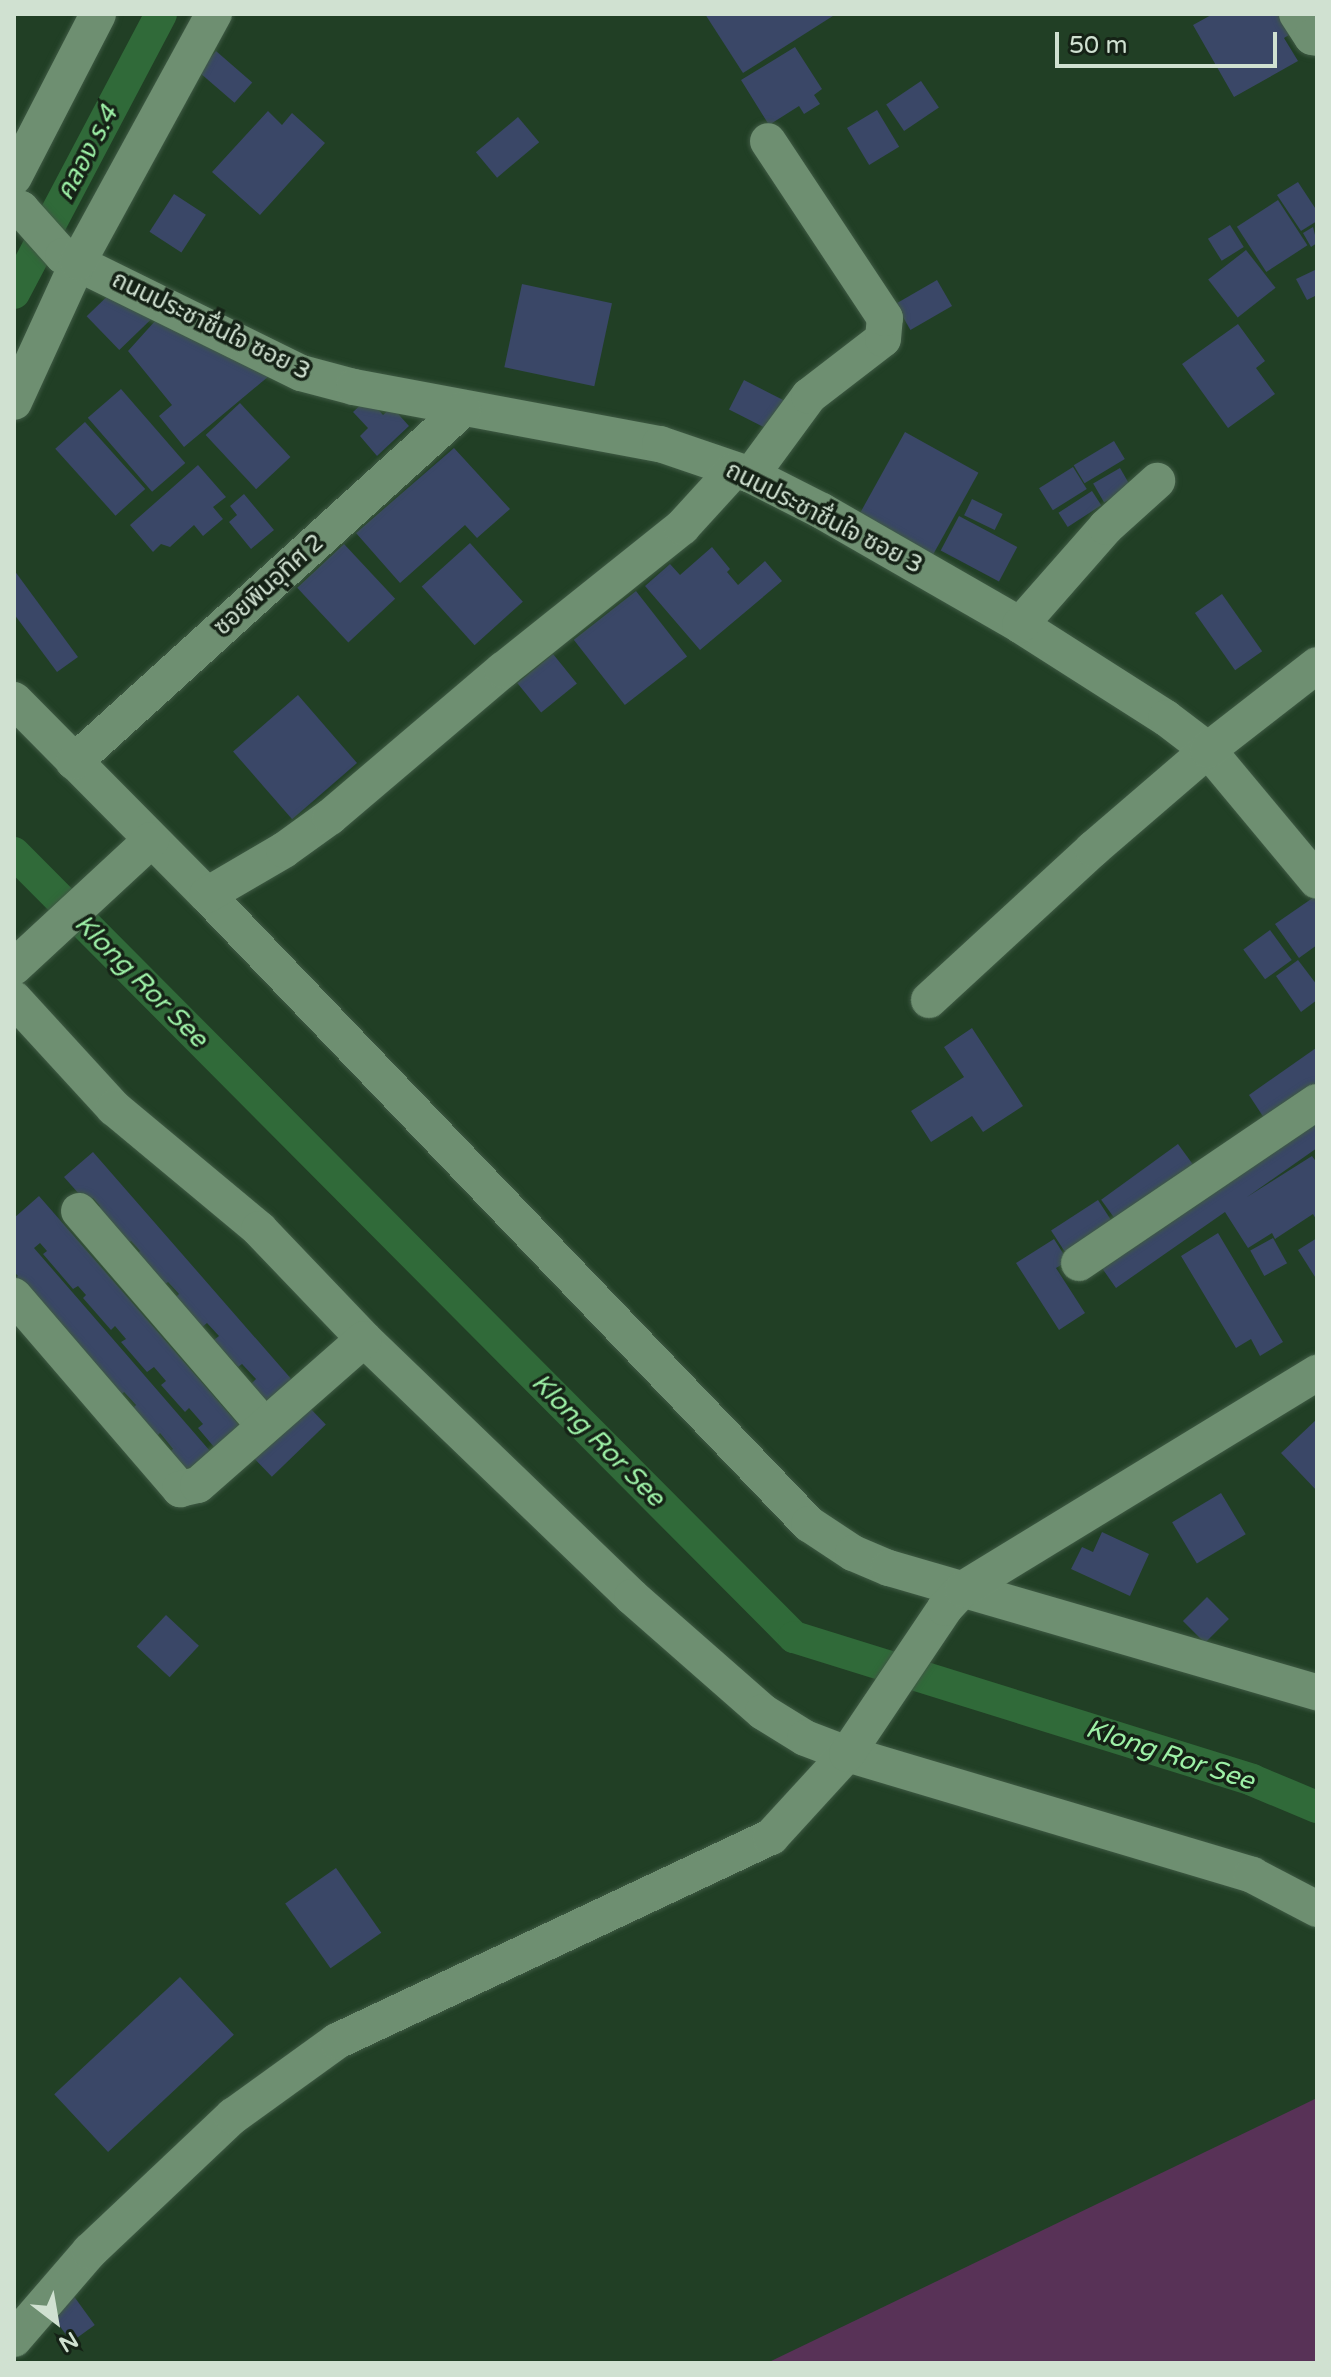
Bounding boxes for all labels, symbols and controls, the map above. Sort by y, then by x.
scale bar [1059,16,1281,66]
text: 50 m [1069,31,1127,60]
water label: คลอง ร.4 [49,101,125,205]
street label: ถนนประชาชื่นใจ ซอย 3 [107,265,315,387]
street label: ถนนประชาชื่นใจ ซอย 3 [721,456,927,580]
street label: ซอยพินอุทิศ 2 [208,528,330,642]
water label: Klong Ror See [68,908,214,1054]
water label: Klong Ror See [525,1367,671,1513]
water label: Klong Ror See [1082,1713,1258,1797]
north arrow [16,2281,96,2361]
text: N [54,2326,83,2357]

